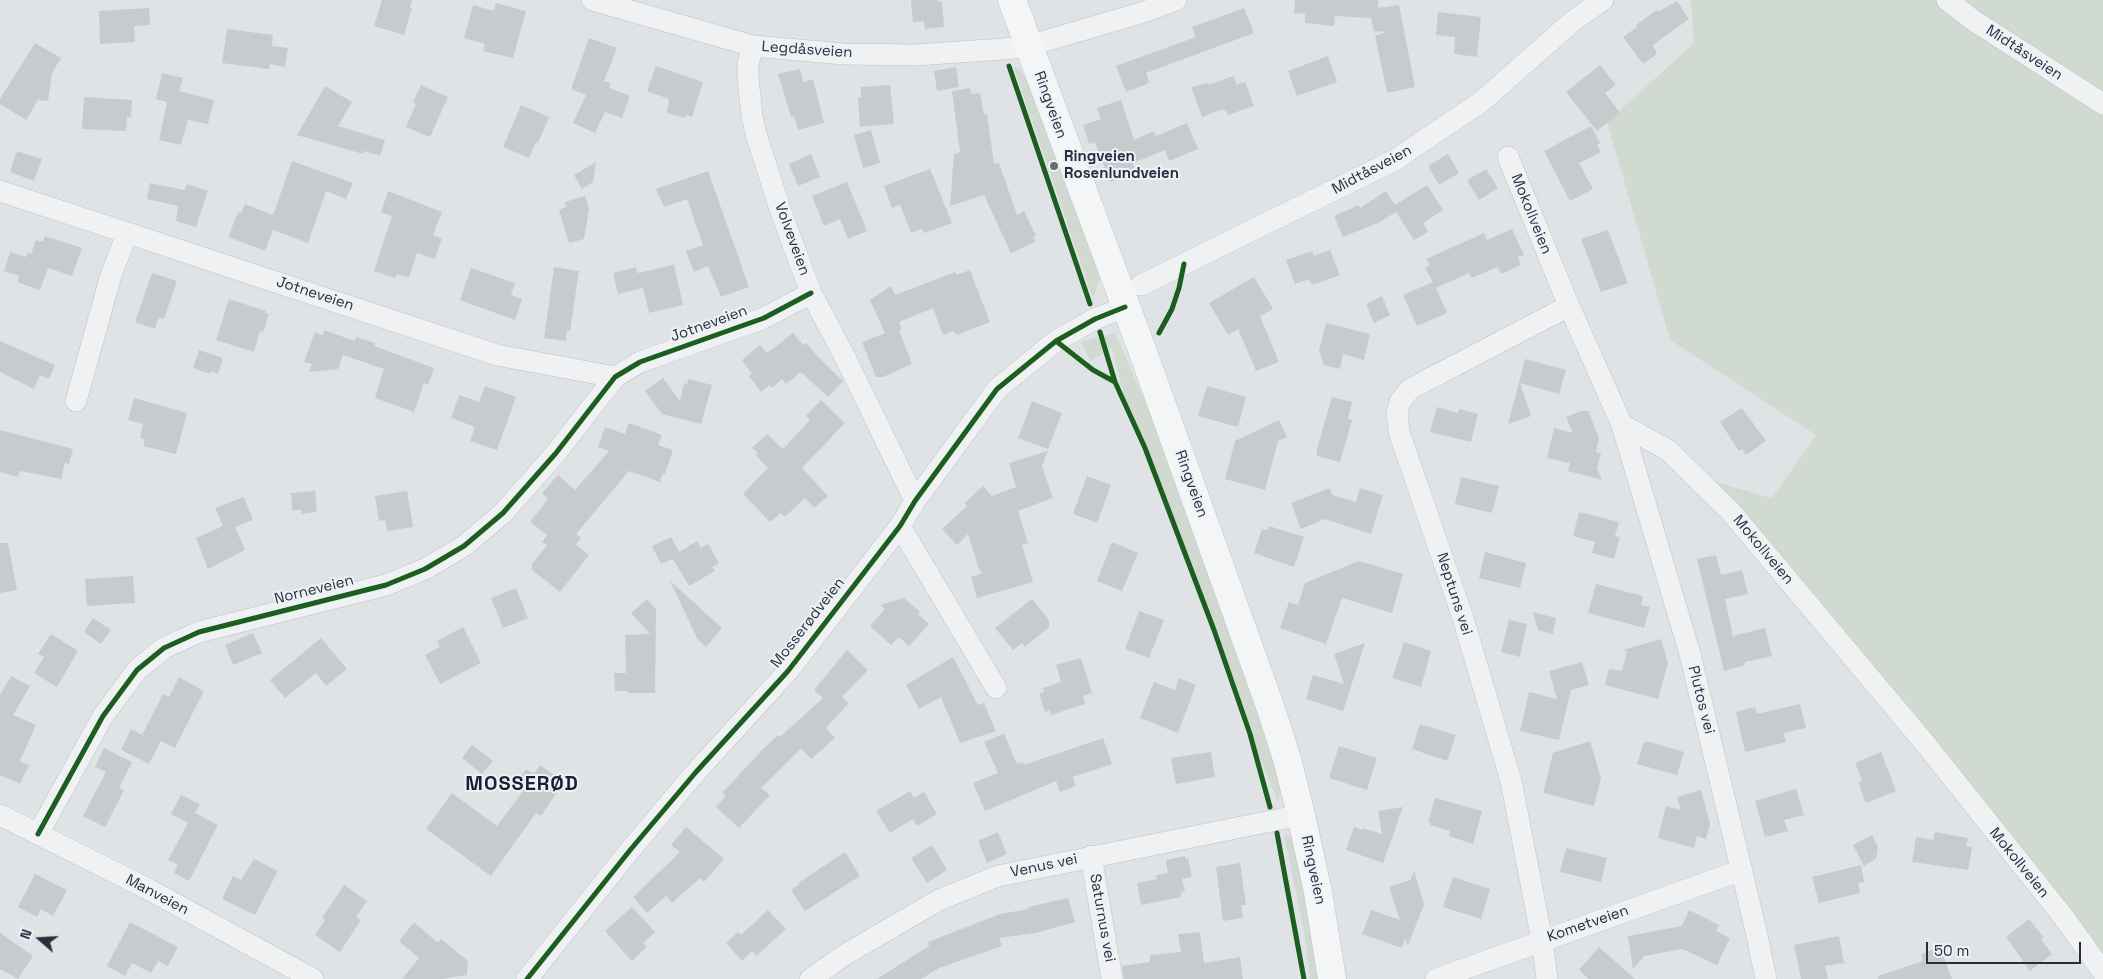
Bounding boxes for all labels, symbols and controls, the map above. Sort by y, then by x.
street label: Midtåsveien [1982,22,2066,84]
street label: Legdåsveien [761,38,853,62]
street label: Ringveien [1030,69,1070,141]
street label: Midtåsveien [1329,141,1415,199]
place label: Ringveien Rosenlundveien [1064,148,1179,183]
marker: Ringveien Rosenlundveien [1048,160,1060,172]
street label: Mokollveien [1507,171,1555,257]
street label: Volveveien [770,200,814,278]
street label: Jotneveien [274,273,356,315]
street label: Jotneveien [668,302,750,346]
street label: Ringveien [1171,448,1211,520]
street label: Mokollveien [1729,512,1797,588]
street label: Neptuns vei [1432,551,1476,637]
street label: Norneveien [272,571,356,609]
street label: Mosserødveien [767,574,849,672]
street label: Plutos vei [1684,664,1718,736]
district label: MOSSERØD [464,773,580,797]
street label: Mokollveien [1985,824,2053,902]
street label: Ringveien [1297,834,1329,906]
street label: Venus vei [1009,850,1079,882]
street label: Manveien [122,871,192,919]
street label: Saturnus vei [1085,872,1119,964]
street label: Kometveien [1545,902,1631,946]
north arrow [15,914,65,964]
text: N [16,927,36,941]
scale bar [1928,932,2083,964]
text: 50 m [1934,941,1969,960]

